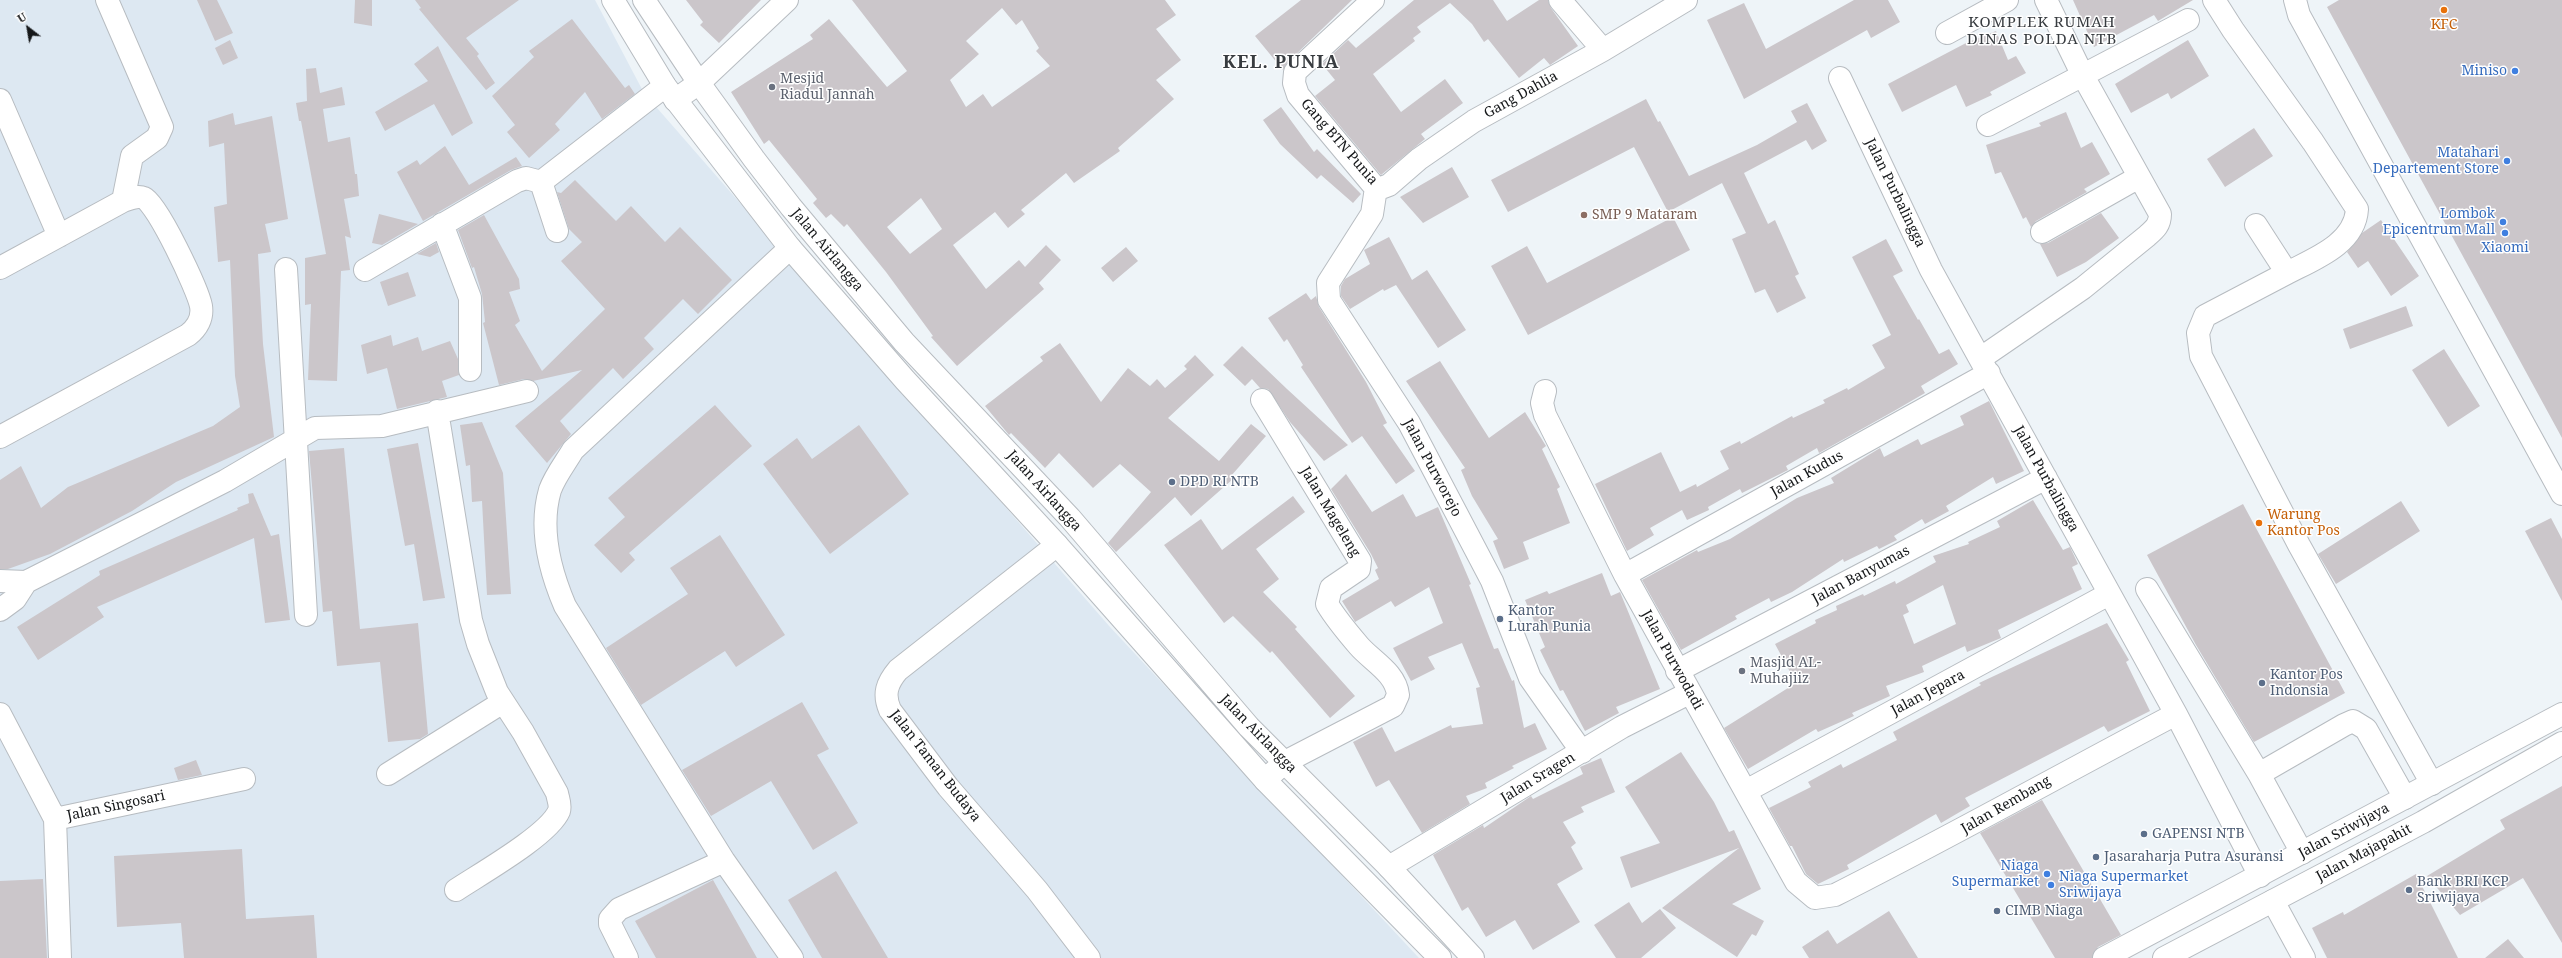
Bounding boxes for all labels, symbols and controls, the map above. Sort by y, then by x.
marker: KFC [2439,5,2449,15]
north arrow [8,8,48,48]
text: U [14,9,29,26]
district label: KOMPLEK RUMAH DINAS POLDA NTB [1967,14,2117,49]
place label: KFC [2431,17,2457,33]
district label: KEL. PUNIA [1223,52,1339,74]
place label: Miniso [2461,63,2507,79]
marker: Miniso [2510,66,2520,76]
street label: Gang Dahlia [1481,68,1561,122]
place label: Mesjid Riadul Jannah [780,71,875,104]
marker: Mesjid Riadul Jannah [767,82,777,92]
street label: Gang BTN Punia [1297,96,1381,188]
street label: Jalan Purbalingga [1861,136,1929,250]
place label: Matahari Departement Store [2373,145,2499,178]
marker: Matahari Departement Store [2502,156,2512,166]
street label: Jalan Airlangga [787,205,867,295]
place label: Lombok Epicentrum Mall [2383,206,2495,238]
place label: SMP 9 Mataram [1592,207,1698,223]
marker: SMP 9 Mataram [1579,210,1589,220]
marker: Lombok Epicentrum Mall [2498,217,2508,227]
marker: Xiaomi [2500,228,2510,238]
place label: Xiaomi [2481,240,2529,256]
street label: Jalan Purworejo [1399,416,1465,520]
street label: Jalan Purbalingga [2010,423,2082,535]
street label: Jalan Airlangga [1003,447,1085,535]
street label: Jalan Kudus [1768,447,1846,501]
street label: Jalan Mageleng [1296,464,1364,560]
place label: DPD RI NTB [1180,474,1259,490]
marker: DPD RI NTB [1167,477,1177,487]
place label: Warung Kantor Pos [2267,507,2340,540]
marker: Warung Kantor Pos [2254,518,2264,528]
street label: Jalan Banyumas [1809,542,1913,608]
place label: Kantor Lurah Punia [1508,603,1591,636]
street label: Jalan Purwodadi [1638,607,1706,713]
marker: Kantor Lurah Punia [1495,614,1505,624]
place label: Masjid AL- Muhajiiz [1750,655,1821,688]
marker: Masjid AL- Muhajiiz [1737,666,1747,676]
street label: Jalan Jepara [1888,667,1968,719]
place label: Kantor Pos Indonsia [2270,667,2343,700]
marker: Kantor Pos Indonsia [2257,678,2267,688]
street label: Jalan Airlangga [1216,691,1300,777]
street label: Jalan Taman Budaya [886,707,984,825]
street label: Jalan Sragen [1498,749,1578,807]
street label: Jalan Rembang [1958,773,2054,837]
street label: Jalan Singosari [65,787,167,825]
street label: Jalan Sriwijaya [2296,800,2392,862]
street label: Jalan Majapahit [2313,821,2415,885]
place label: GAPENSI NTB [2152,826,2245,842]
marker: GAPENSI NTB [2139,829,2149,839]
place label: Jasaraharja Putra Asuransi [2104,849,2284,865]
marker: Jasaraharja Putra Asuransi [2091,852,2101,862]
place label: Niaga Supermarket [1952,858,2039,890]
marker: Niaga Supermarket [2042,869,2052,879]
place label: Niaga Supermarket Sriwijaya [2059,869,2188,902]
place label: Bank BRI KCP Sriwijaya [2417,874,2509,906]
marker: Niaga Supermarket Sriwijaya [2046,880,2056,890]
marker: Bank BRI KCP Sriwijaya [2404,885,2414,895]
place label: CIMB Niaga [2005,903,2083,919]
marker: CIMB Niaga [1992,906,2002,916]

